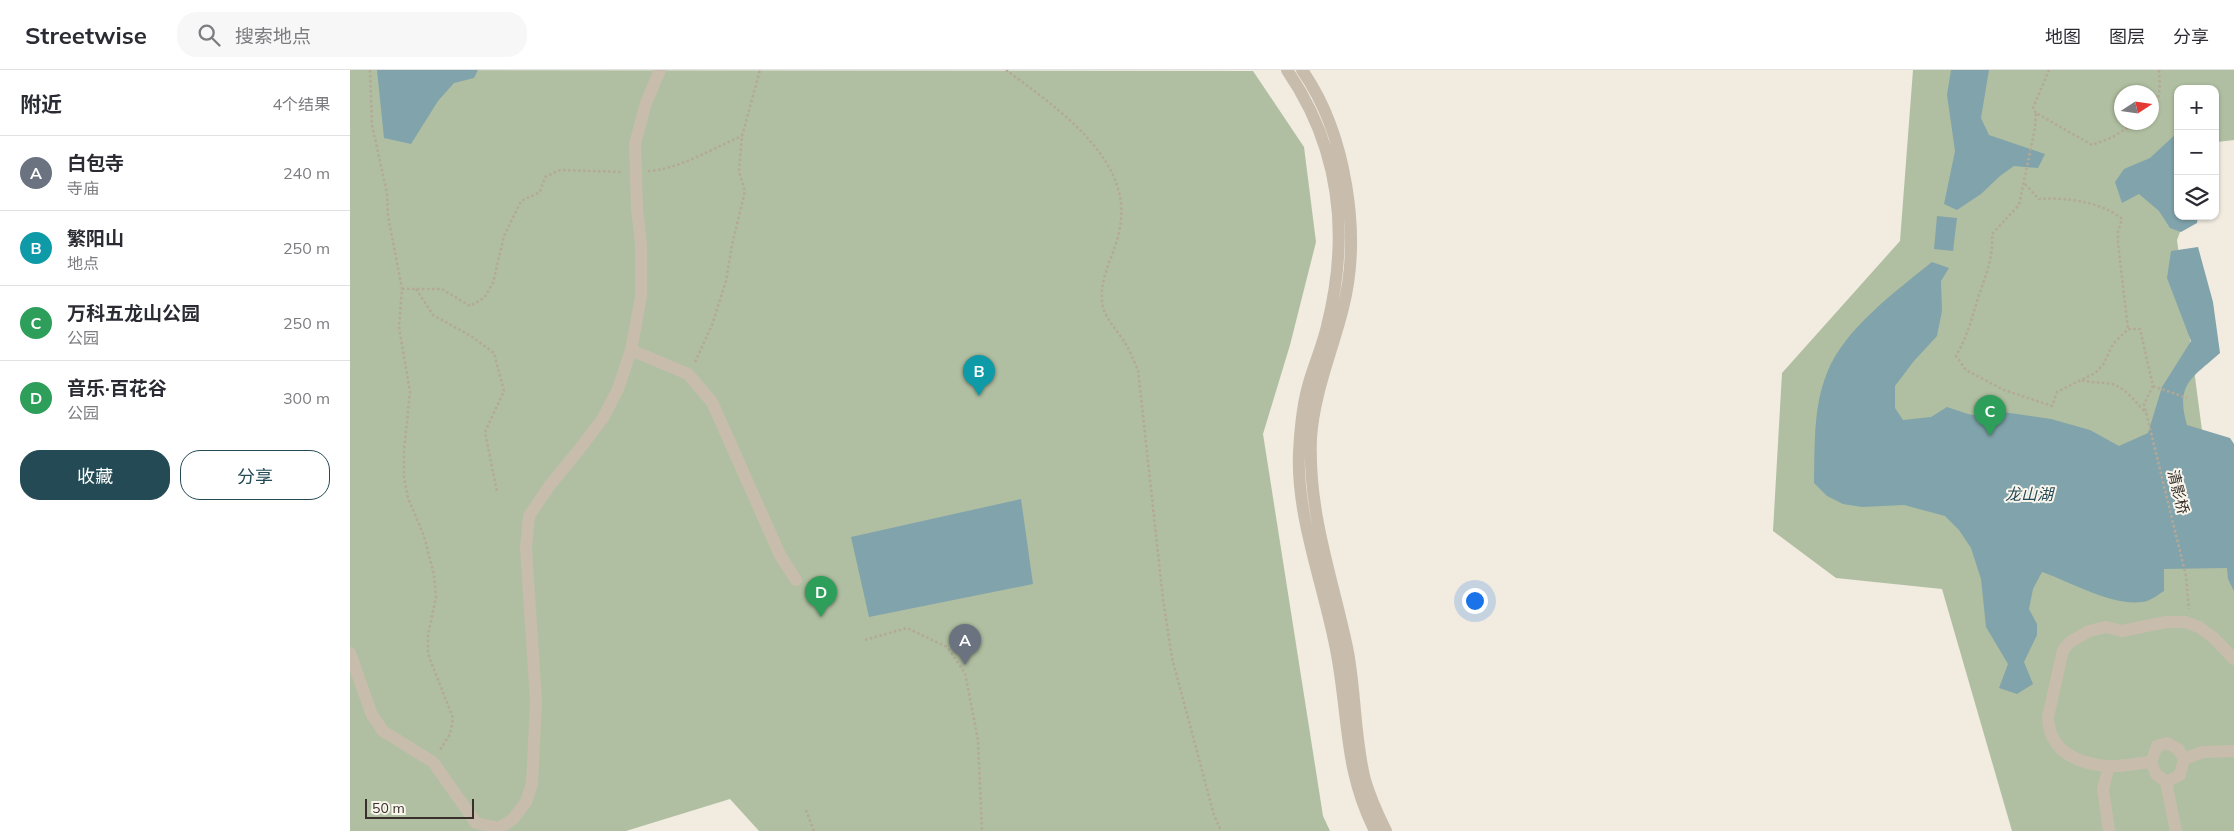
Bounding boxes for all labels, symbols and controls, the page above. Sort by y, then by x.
search box [177,12,527,57]
text: Streetwise [25,20,147,50]
icon: search [195,21,223,49]
text: 搜索地点 [235,24,311,48]
text: 地图 [2045,25,2081,48]
text: 图层 [2109,25,2145,48]
text: 分享 [2173,25,2209,48]
north arrow [2114,85,2159,130]
map controls [2174,85,2219,220]
button: + [2174,85,2219,130]
text: 附近 [20,91,62,117]
text: 4个结果 [272,94,330,114]
button: − [2174,130,2219,175]
text: 白包寺 [67,151,124,175]
text: A [30,163,42,183]
text: 240 m [283,163,330,183]
button: layers [2174,175,2219,220]
text: 寺庙 [67,178,99,198]
text: 繁阳山 [67,226,124,250]
text: B [30,238,42,258]
text: 250 m [283,238,330,258]
text: 地点 [67,253,99,273]
text: 万科五龙山公园 [67,301,200,325]
text: C [31,313,41,333]
text: 250 m [283,313,330,333]
text: 公园 [67,328,99,348]
pin: B [963,355,995,396]
text: 音乐·百花谷 [67,376,167,400]
text: D [30,388,42,408]
text: 300 m [283,388,330,408]
pin: C [1974,395,2006,436]
text: 公园 [67,403,99,423]
button: 收藏 [20,450,170,500]
button: 分享 [180,450,330,500]
street label: 清影桥 [2164,468,2193,516]
water label: 龙山湖 [2005,484,2056,504]
pin: D [805,576,837,617]
your location [1462,588,1488,614]
pin: A [949,624,981,665]
scale bar [365,796,474,819]
text: 50 m [372,799,405,817]

